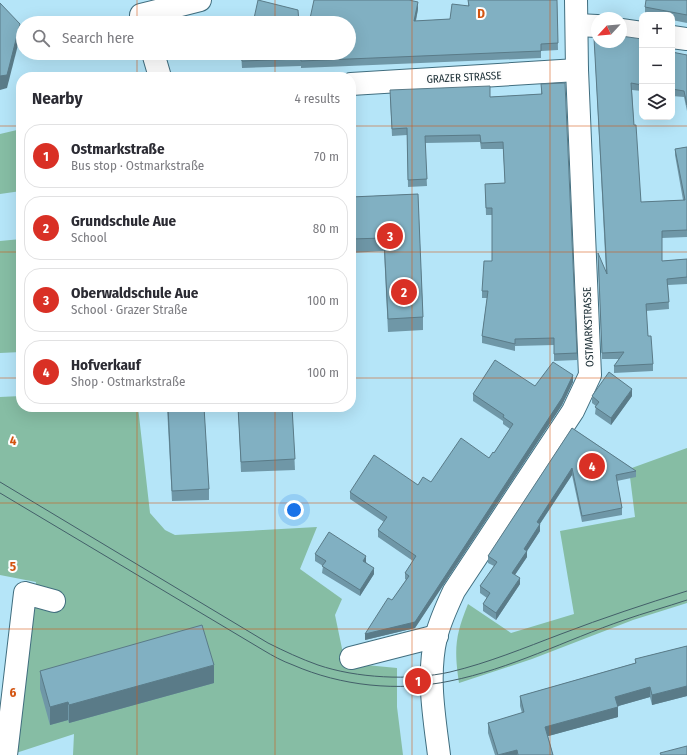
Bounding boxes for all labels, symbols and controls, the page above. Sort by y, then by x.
text: D [477,6,485,21]
north arrow [591,12,627,48]
map controls [639,12,675,120]
button: + [639,12,675,48]
search box [16,16,356,60]
icon: search [30,27,52,49]
text: Search here [62,29,134,47]
button: − [639,48,675,84]
street label: GRAZER STRASSE [426,69,502,86]
button: layers [639,84,675,120]
text: Nearby [32,88,83,109]
text: 4 results [294,91,340,106]
text: Ostmarkstraße [71,140,165,158]
text: 1 [43,149,49,164]
text: 70 m [314,149,339,164]
text: Bus stop · Ostmarkstraße [71,158,204,173]
text: Grundschule Aue [71,212,176,230]
text: 2 [43,221,49,236]
text: 80 m [313,221,339,236]
pin: 3 [377,221,403,251]
text: School [71,230,107,245]
pin: 2 [391,277,417,307]
text: Oberwaldschule Aue [71,284,198,302]
street label: OSTMARKSTRASSE [581,287,596,367]
text: 3 [43,293,49,308]
text: 100 m [307,293,339,308]
text: School · Grazer Straße [71,302,187,317]
text: Hofverkauf [71,356,141,374]
text: 4 [43,365,49,380]
text: 100 m [307,365,339,380]
text: Shop · Ostmarkstraße [71,374,185,389]
text: 4 [10,433,17,448]
pin: 4 [579,451,605,481]
your location [284,500,304,520]
text: 5 [10,559,16,574]
pin: 1 [405,666,431,696]
text: 6 [10,685,17,700]

